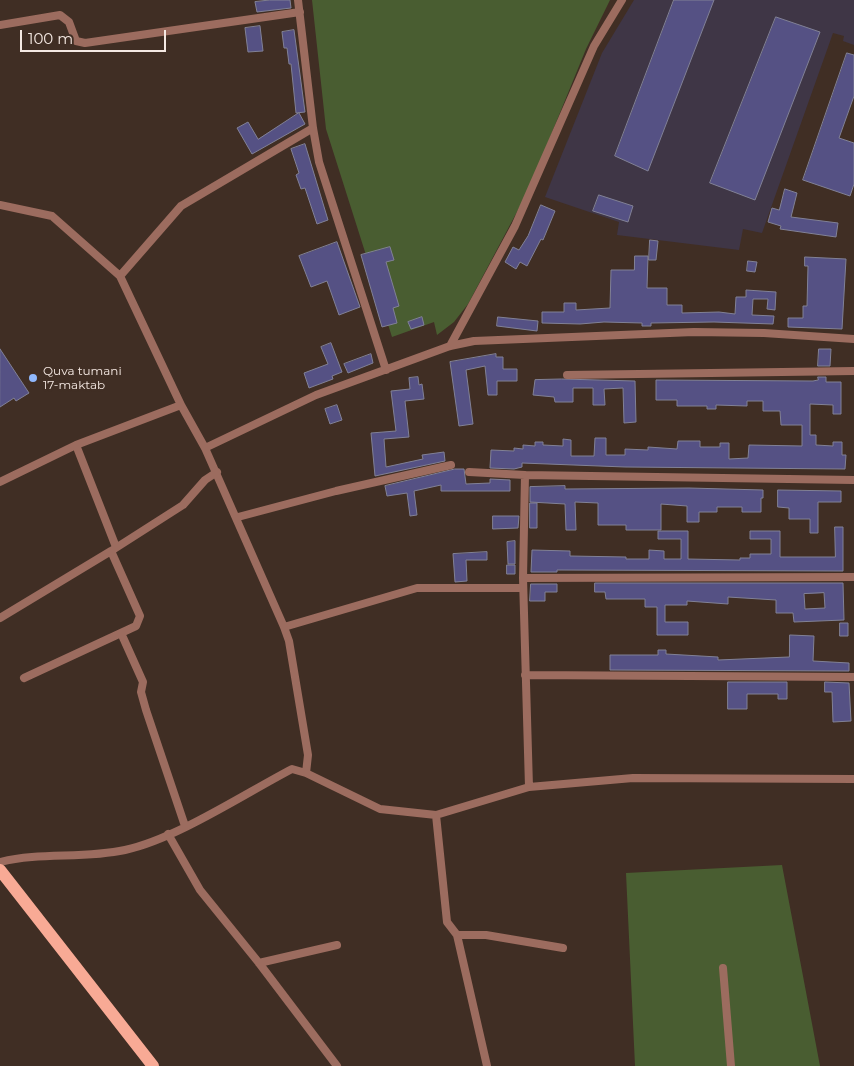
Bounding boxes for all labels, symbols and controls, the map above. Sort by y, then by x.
scale bar [22,20,169,52]
text: 100 m [28,29,73,48]
place label: Quva tumani 17-maktab [43,364,122,392]
marker: Quva tumani 17-maktab [27,372,39,384]

